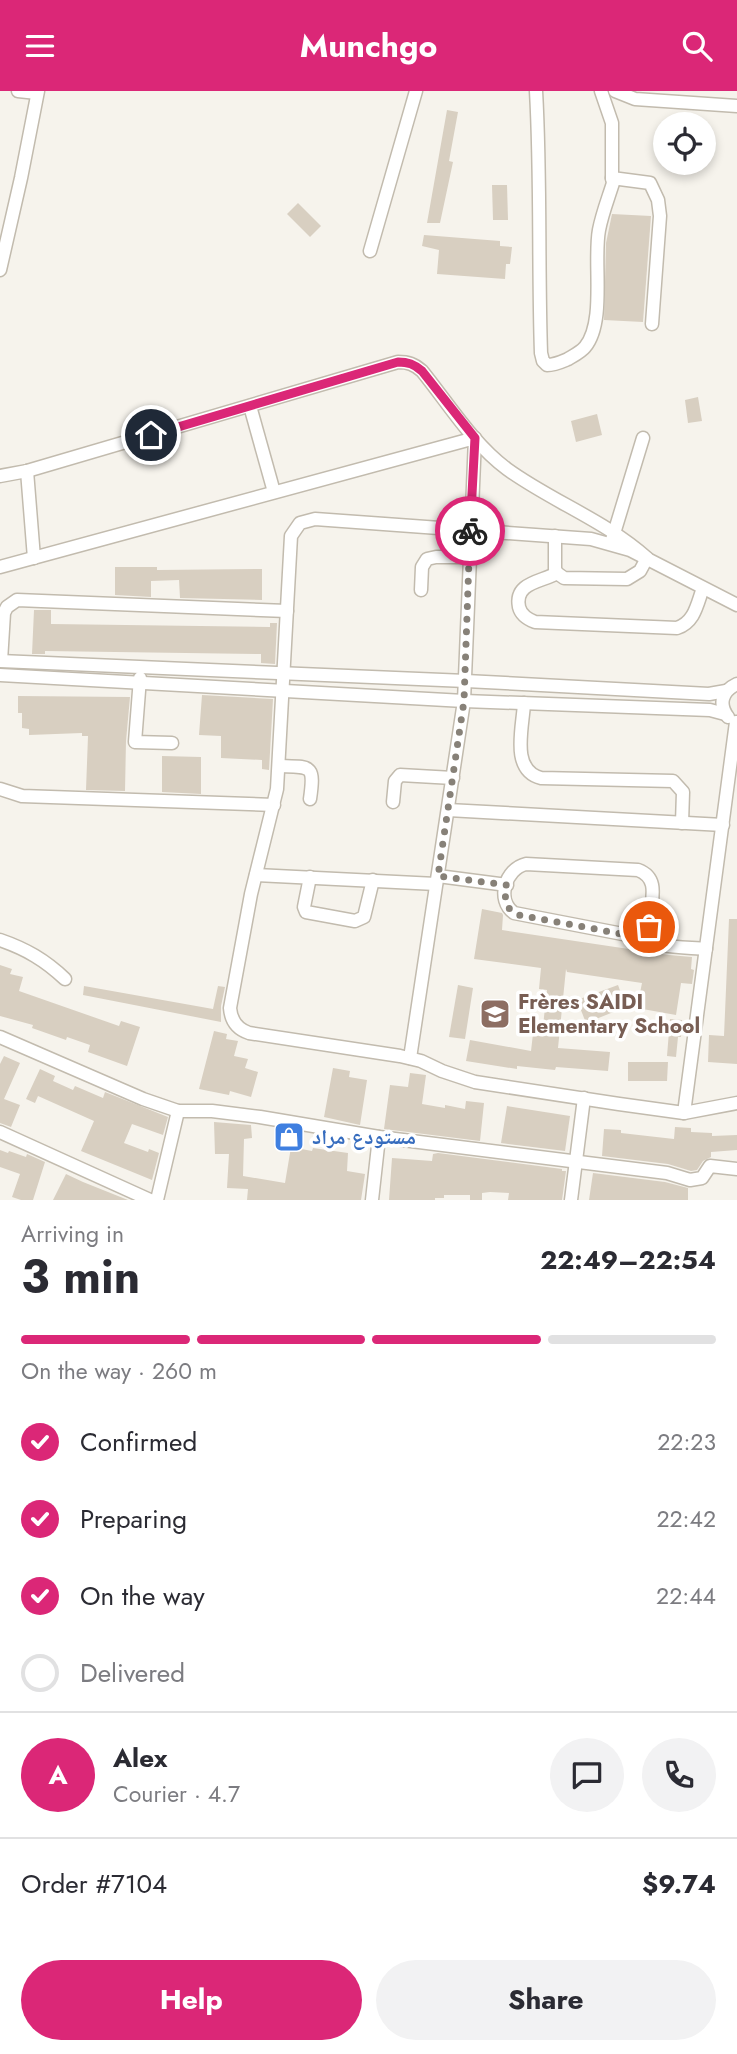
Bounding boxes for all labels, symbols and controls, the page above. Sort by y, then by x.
text: Munchgo [300,23,437,69]
icon: menu [21,27,59,65]
icon: search [678,27,716,65]
map controls [653,112,716,175]
button: locate [653,112,716,175]
pin [121,405,181,465]
icon: home [132,416,170,454]
courier [435,496,505,566]
icon: bike [451,512,489,550]
pin [619,897,679,957]
icon: bag [630,908,668,946]
place label: Frères SAIDI Elementary School [518,987,700,1041]
school or university icon: Frères SAIDI Elementary School [478,997,512,1031]
shop icon: مستودع مراد [272,1120,306,1154]
place label: مستودع مراد [312,1122,416,1152]
text: Arriving in [21,1217,124,1251]
text: 22:49–22:54 [540,1241,716,1279]
text: 3 min [21,1244,140,1310]
text: On the way · 260 m [21,1354,217,1388]
icon: check [21,1423,59,1461]
text: Confirmed [80,1423,197,1461]
text: 22:23 [657,1425,716,1459]
icon: check [21,1500,59,1538]
text: Preparing [80,1500,187,1538]
text: 22:42 [656,1502,716,1536]
icon: check [21,1577,59,1615]
text: On the way [80,1577,205,1615]
text: 22:44 [656,1579,716,1613]
text: Delivered [80,1654,185,1692]
button: chat [550,1738,624,1812]
button: phone [642,1738,716,1812]
text: Alex [113,1739,167,1777]
text: A [48,1756,68,1794]
text: Courier · 4.7 [113,1777,240,1811]
text: Order #7104 [21,1865,167,1903]
text: $9.74 [642,1865,716,1903]
button: Help [21,1960,362,2040]
button: Share [376,1960,716,2040]

